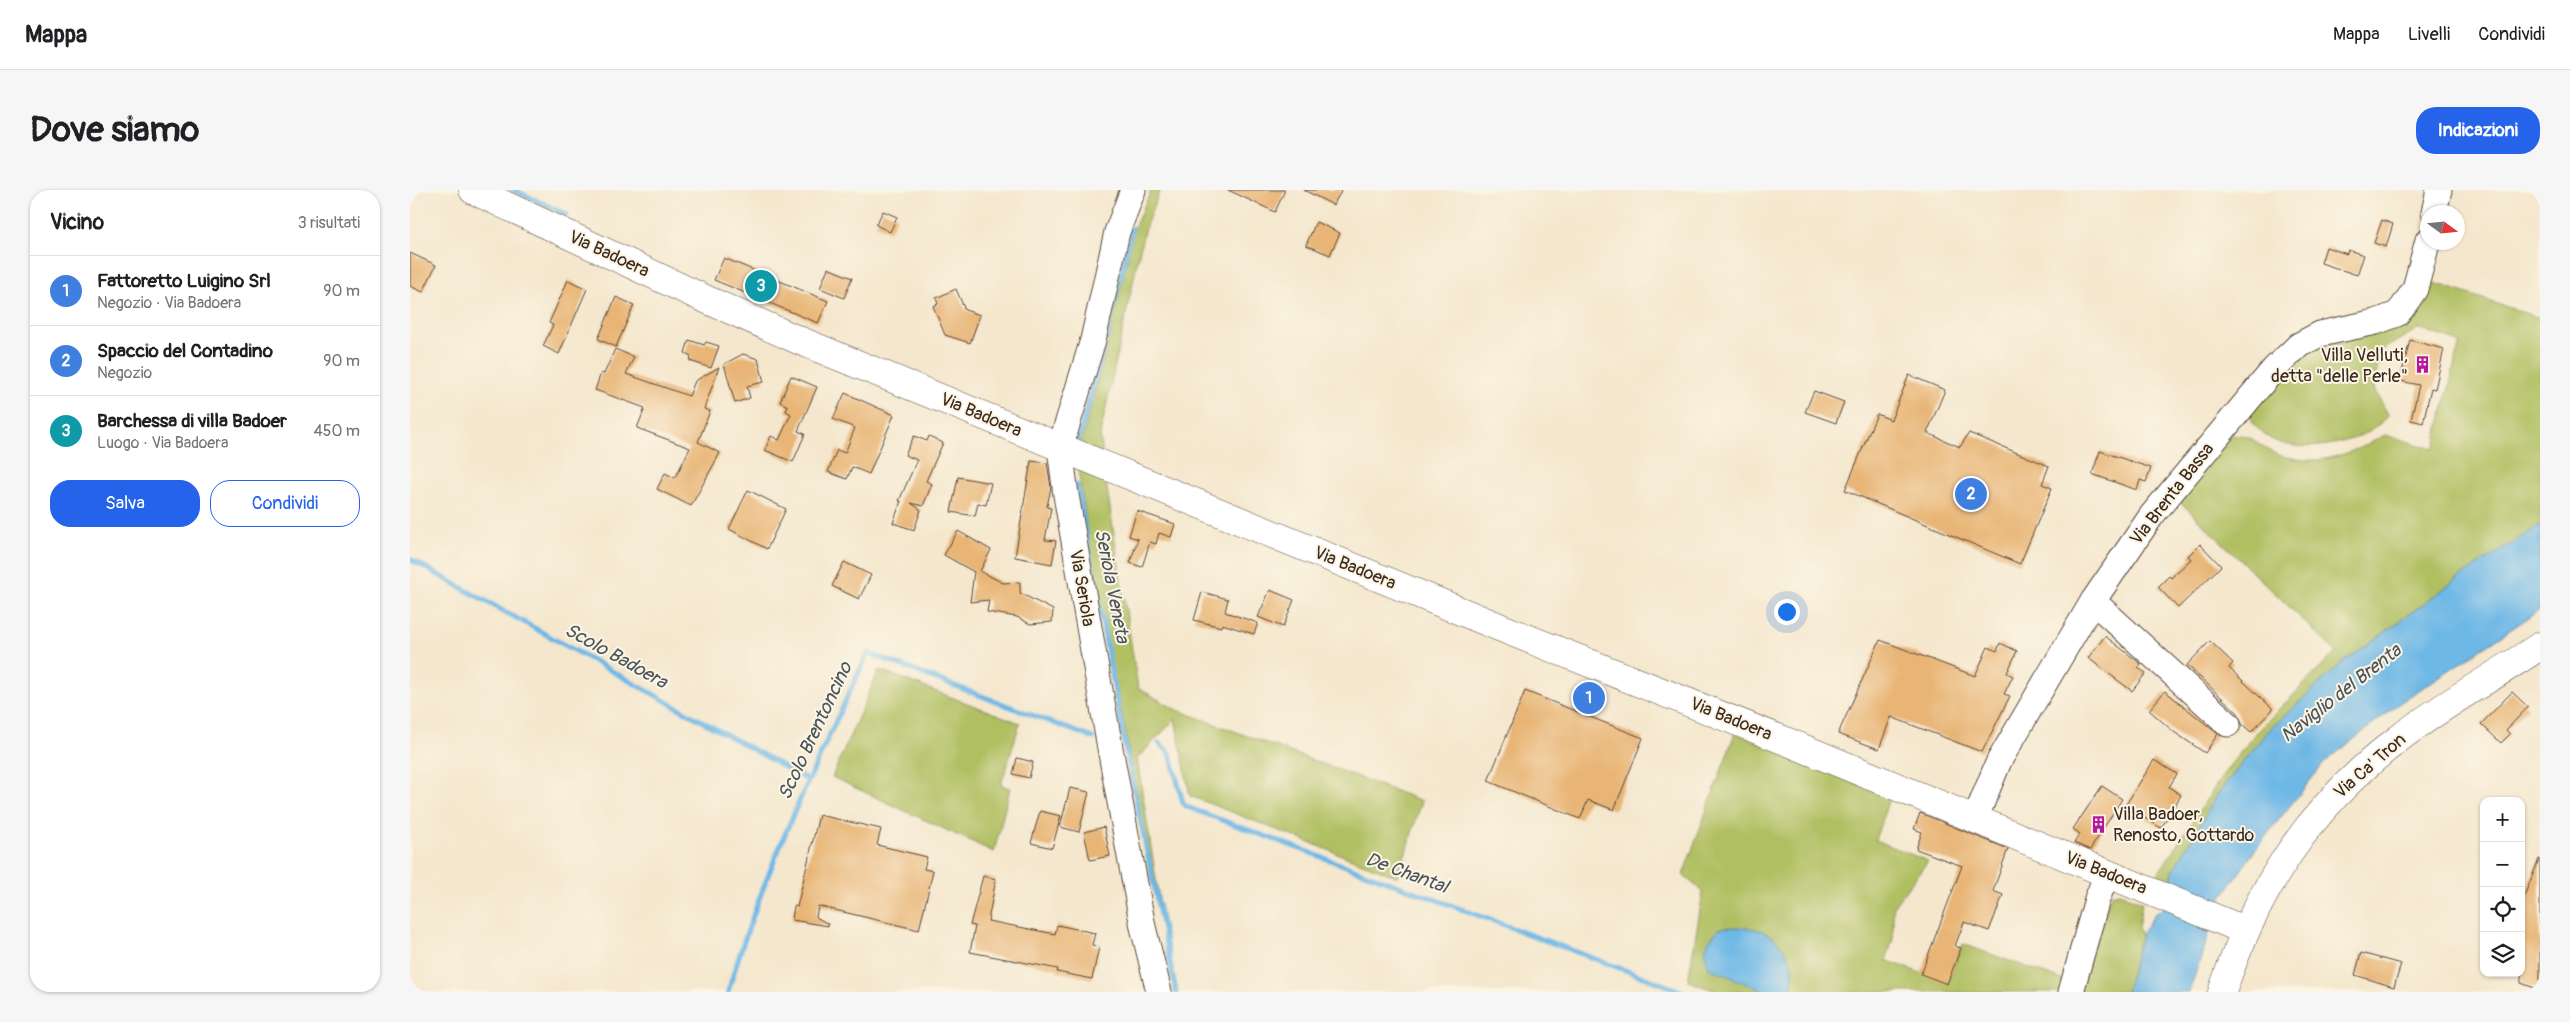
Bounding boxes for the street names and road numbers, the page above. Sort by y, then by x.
street label: Via Badoera [565,225,653,283]
street label: Via Badoera [937,387,1025,443]
street label: Via Brenta Bassa [2125,438,2219,550]
street label: Via Badoera [1311,541,1399,595]
street label: Via Seriola [1064,548,1100,628]
street label: Via Badoera [1687,692,1775,746]
street label: Via Ca' Tron [2329,728,2411,804]
street label: Via Badoera [2062,846,2150,900]

